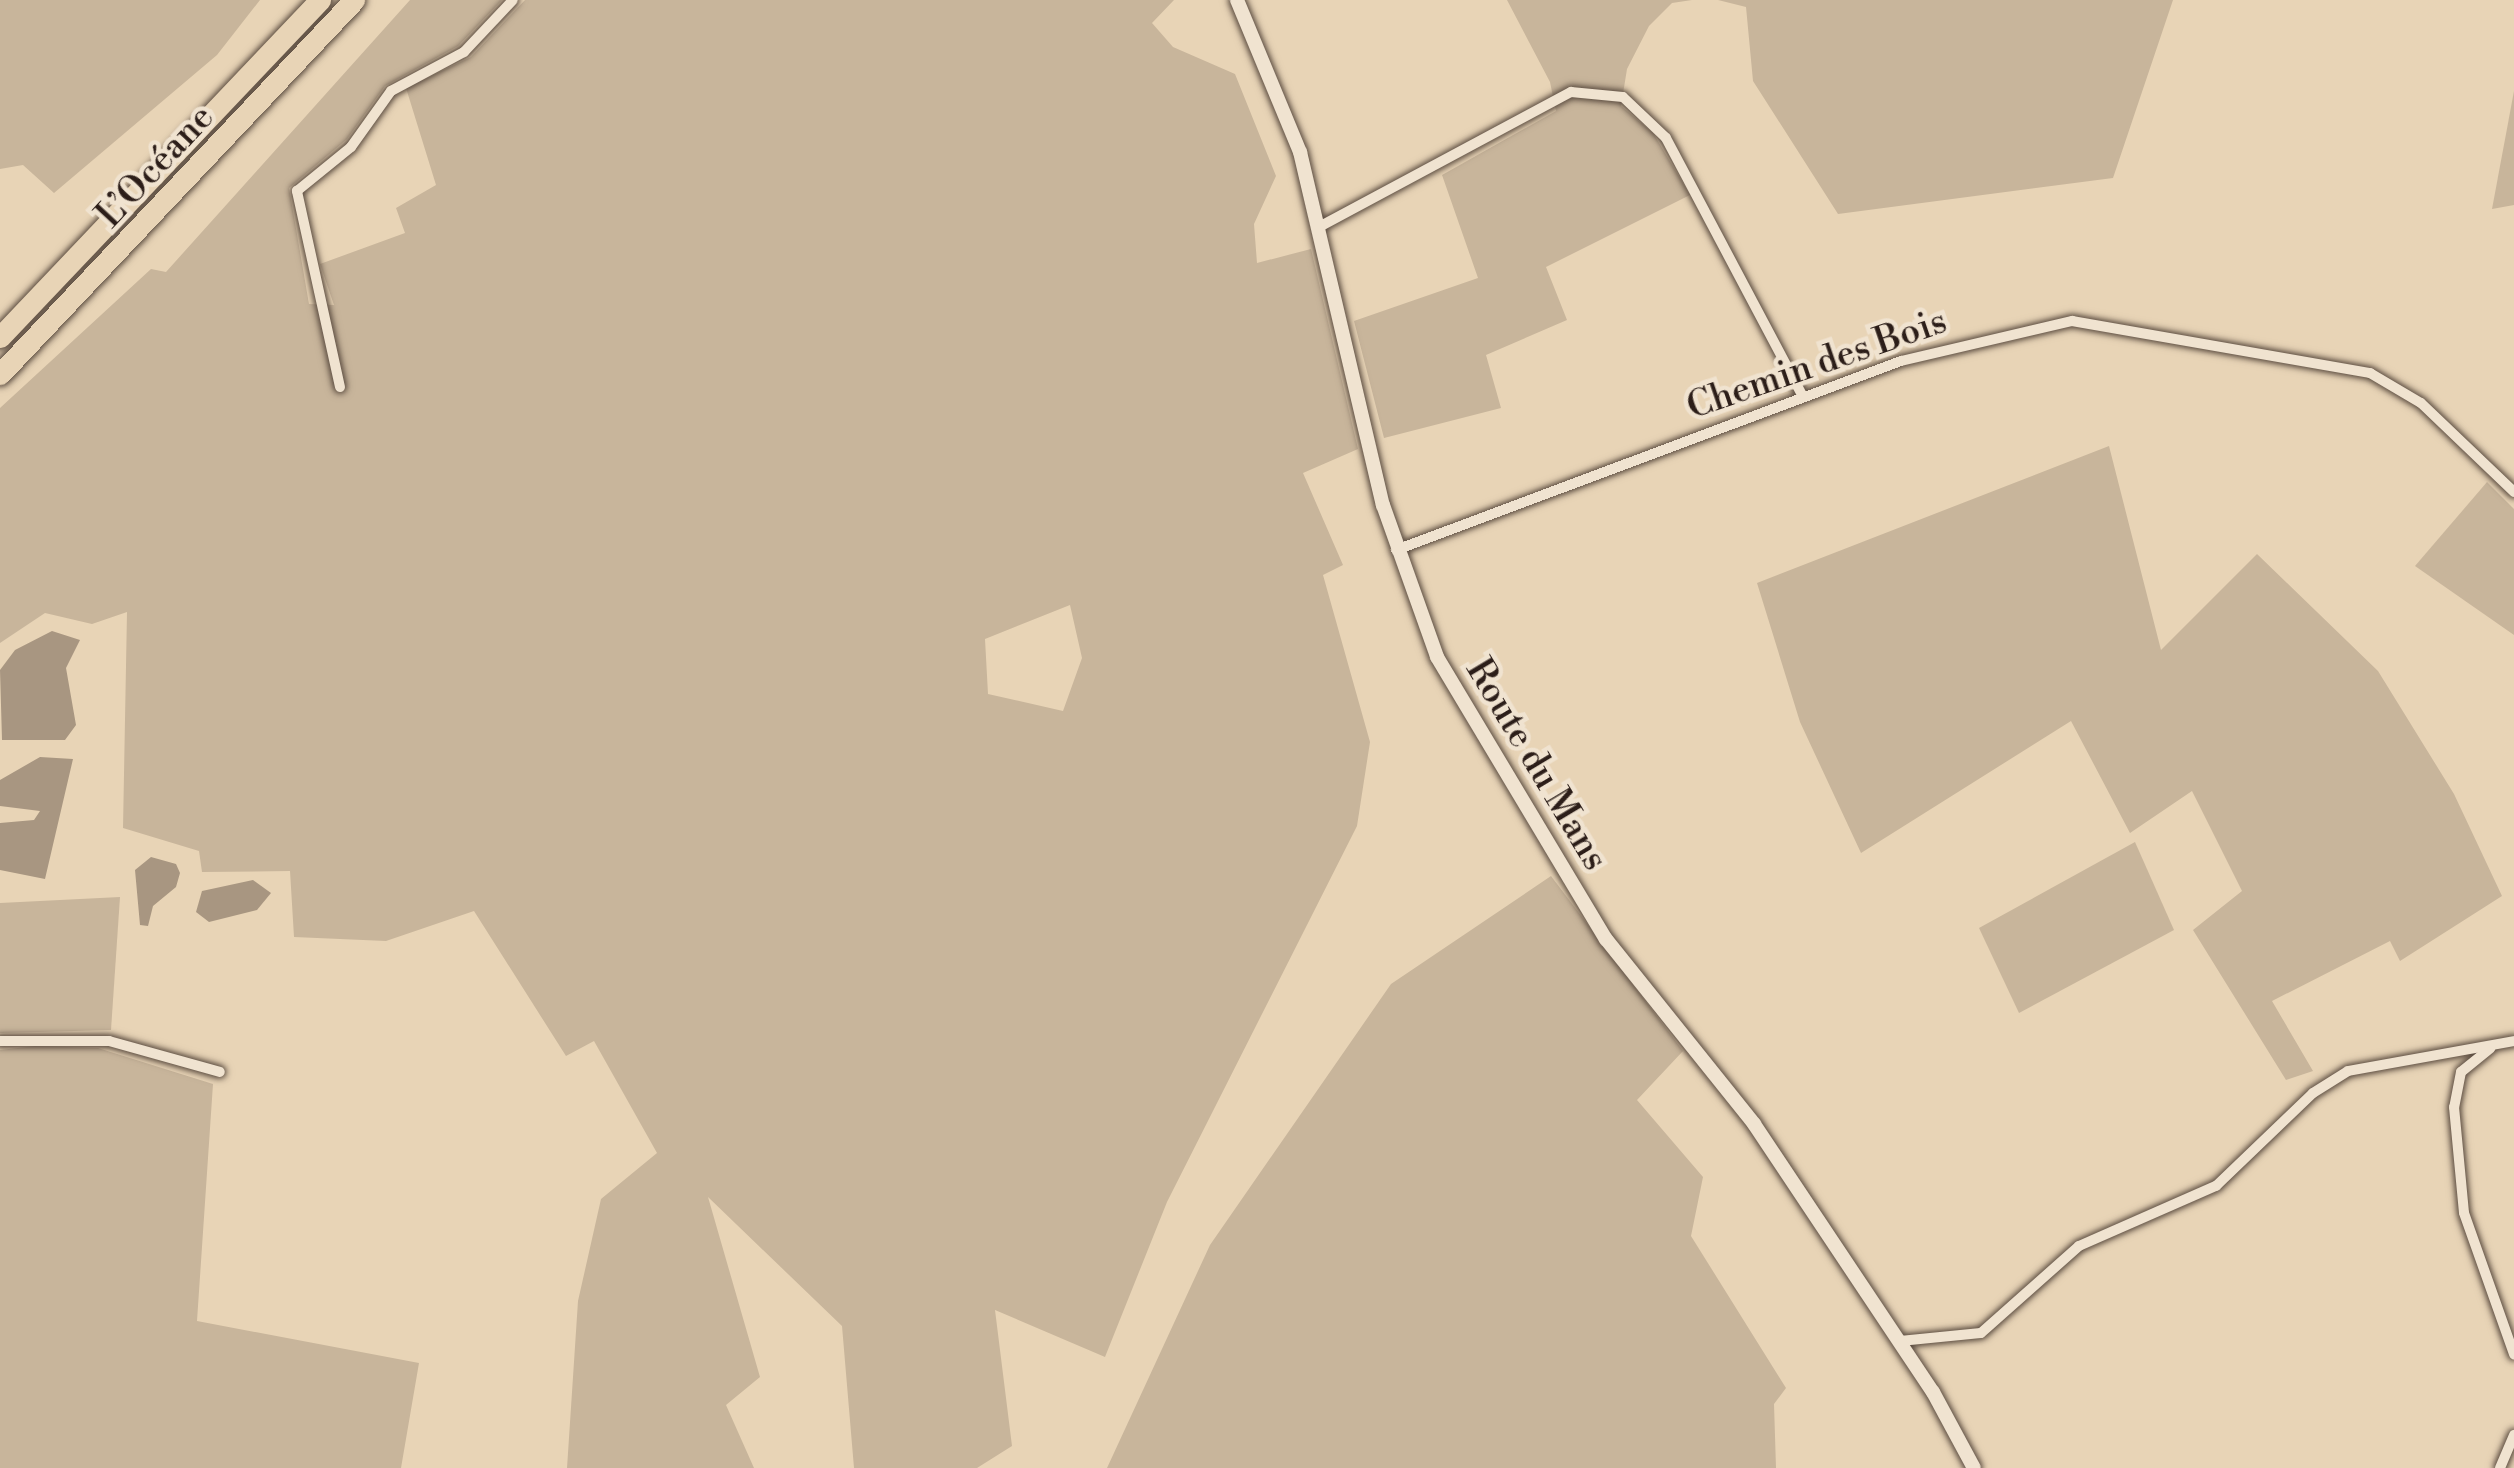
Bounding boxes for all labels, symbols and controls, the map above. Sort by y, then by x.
street label: L’Océane [88,97,224,237]
street label: Chemin des Bois [1682,300,1952,430]
street label: Route du Mans [1456,651,1616,879]

